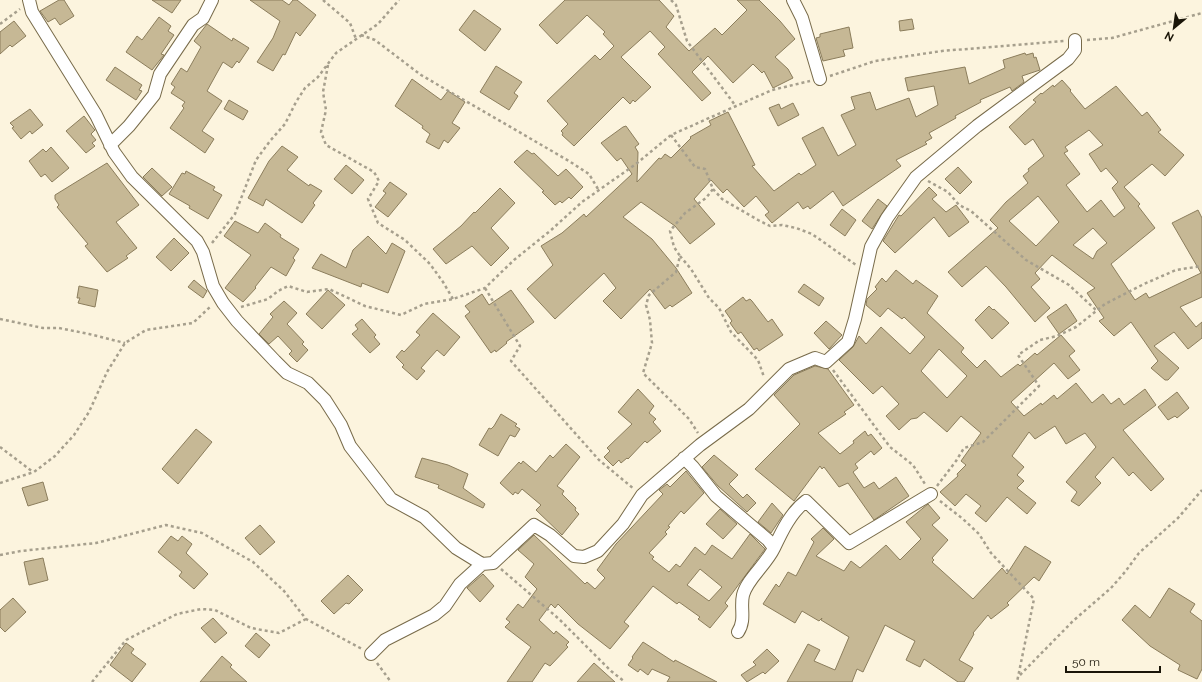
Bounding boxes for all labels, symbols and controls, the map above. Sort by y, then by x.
north arrow [1154,8,1194,48]
text: N [1163,29,1176,44]
scale bar [1066,648,1160,674]
text: 50 m [1072,655,1100,669]

